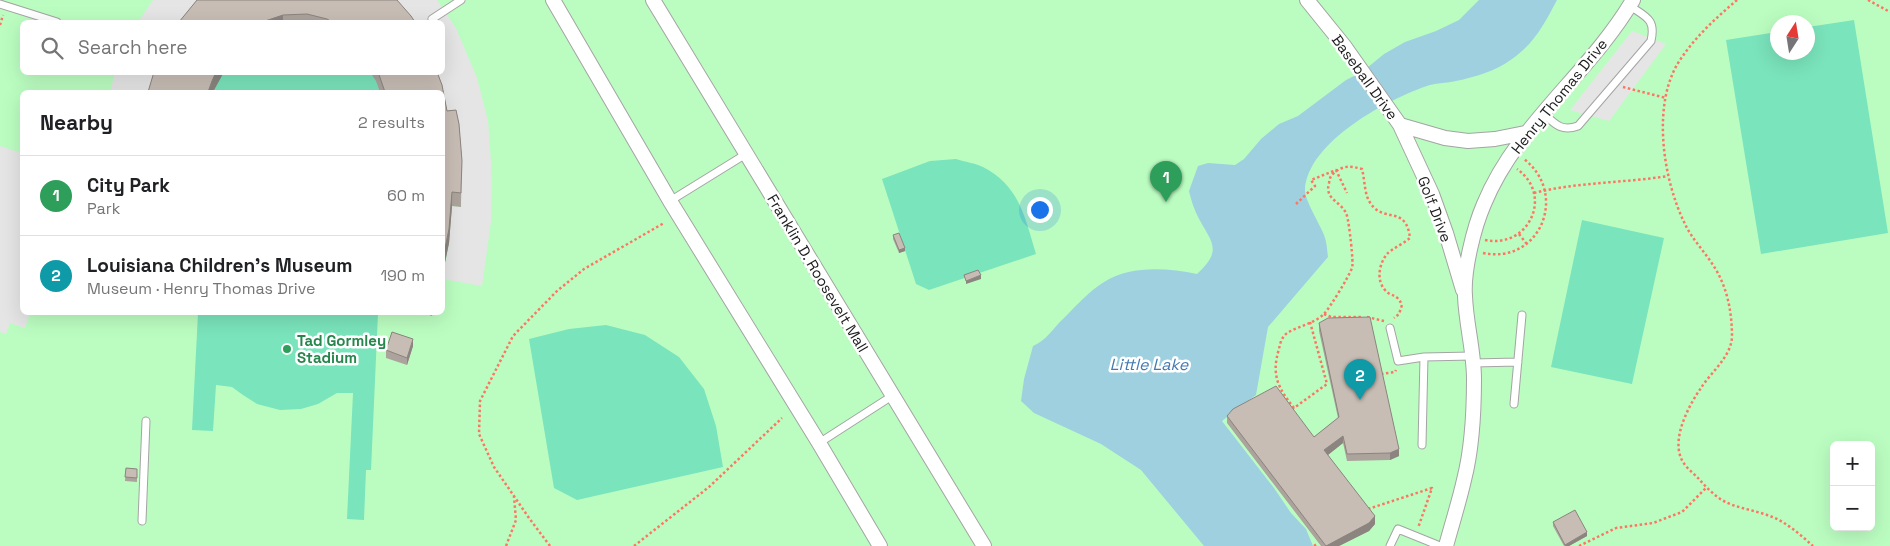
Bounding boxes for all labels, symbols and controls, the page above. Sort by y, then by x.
north arrow [1770,15,1815,60]
search box [20,20,445,75]
street label: Baseball Drive [1328,31,1402,123]
icon: search [38,34,66,62]
street label: Henry Thomas Drive [1507,34,1611,157]
text: Search here [78,35,188,60]
text: Nearby [40,109,113,136]
text: 2 results [358,112,425,133]
pin: 1 [1150,161,1182,202]
text: City Park [87,173,170,198]
street label: Golf Drive [1414,173,1456,245]
text: 1 [52,185,60,206]
text: 60 m [387,185,425,206]
street label: Franklin D. Roosevelt Mall [763,191,873,355]
your location [1027,197,1053,223]
text: Park [87,198,120,219]
text: Louisiana Children's Museum [87,253,352,278]
text: 2 [51,265,61,286]
text: 190 m [380,265,425,286]
text: Museum · Henry Thomas Drive [87,278,315,299]
place label: Tad Gormley Stadium [297,331,386,367]
marker: Tad Gormley Stadium [281,343,293,355]
water label: Little Lake [1110,354,1189,375]
pin: 2 [1344,359,1376,400]
map controls [1830,441,1875,531]
button: + [1830,441,1875,486]
button: − [1830,486,1875,531]

